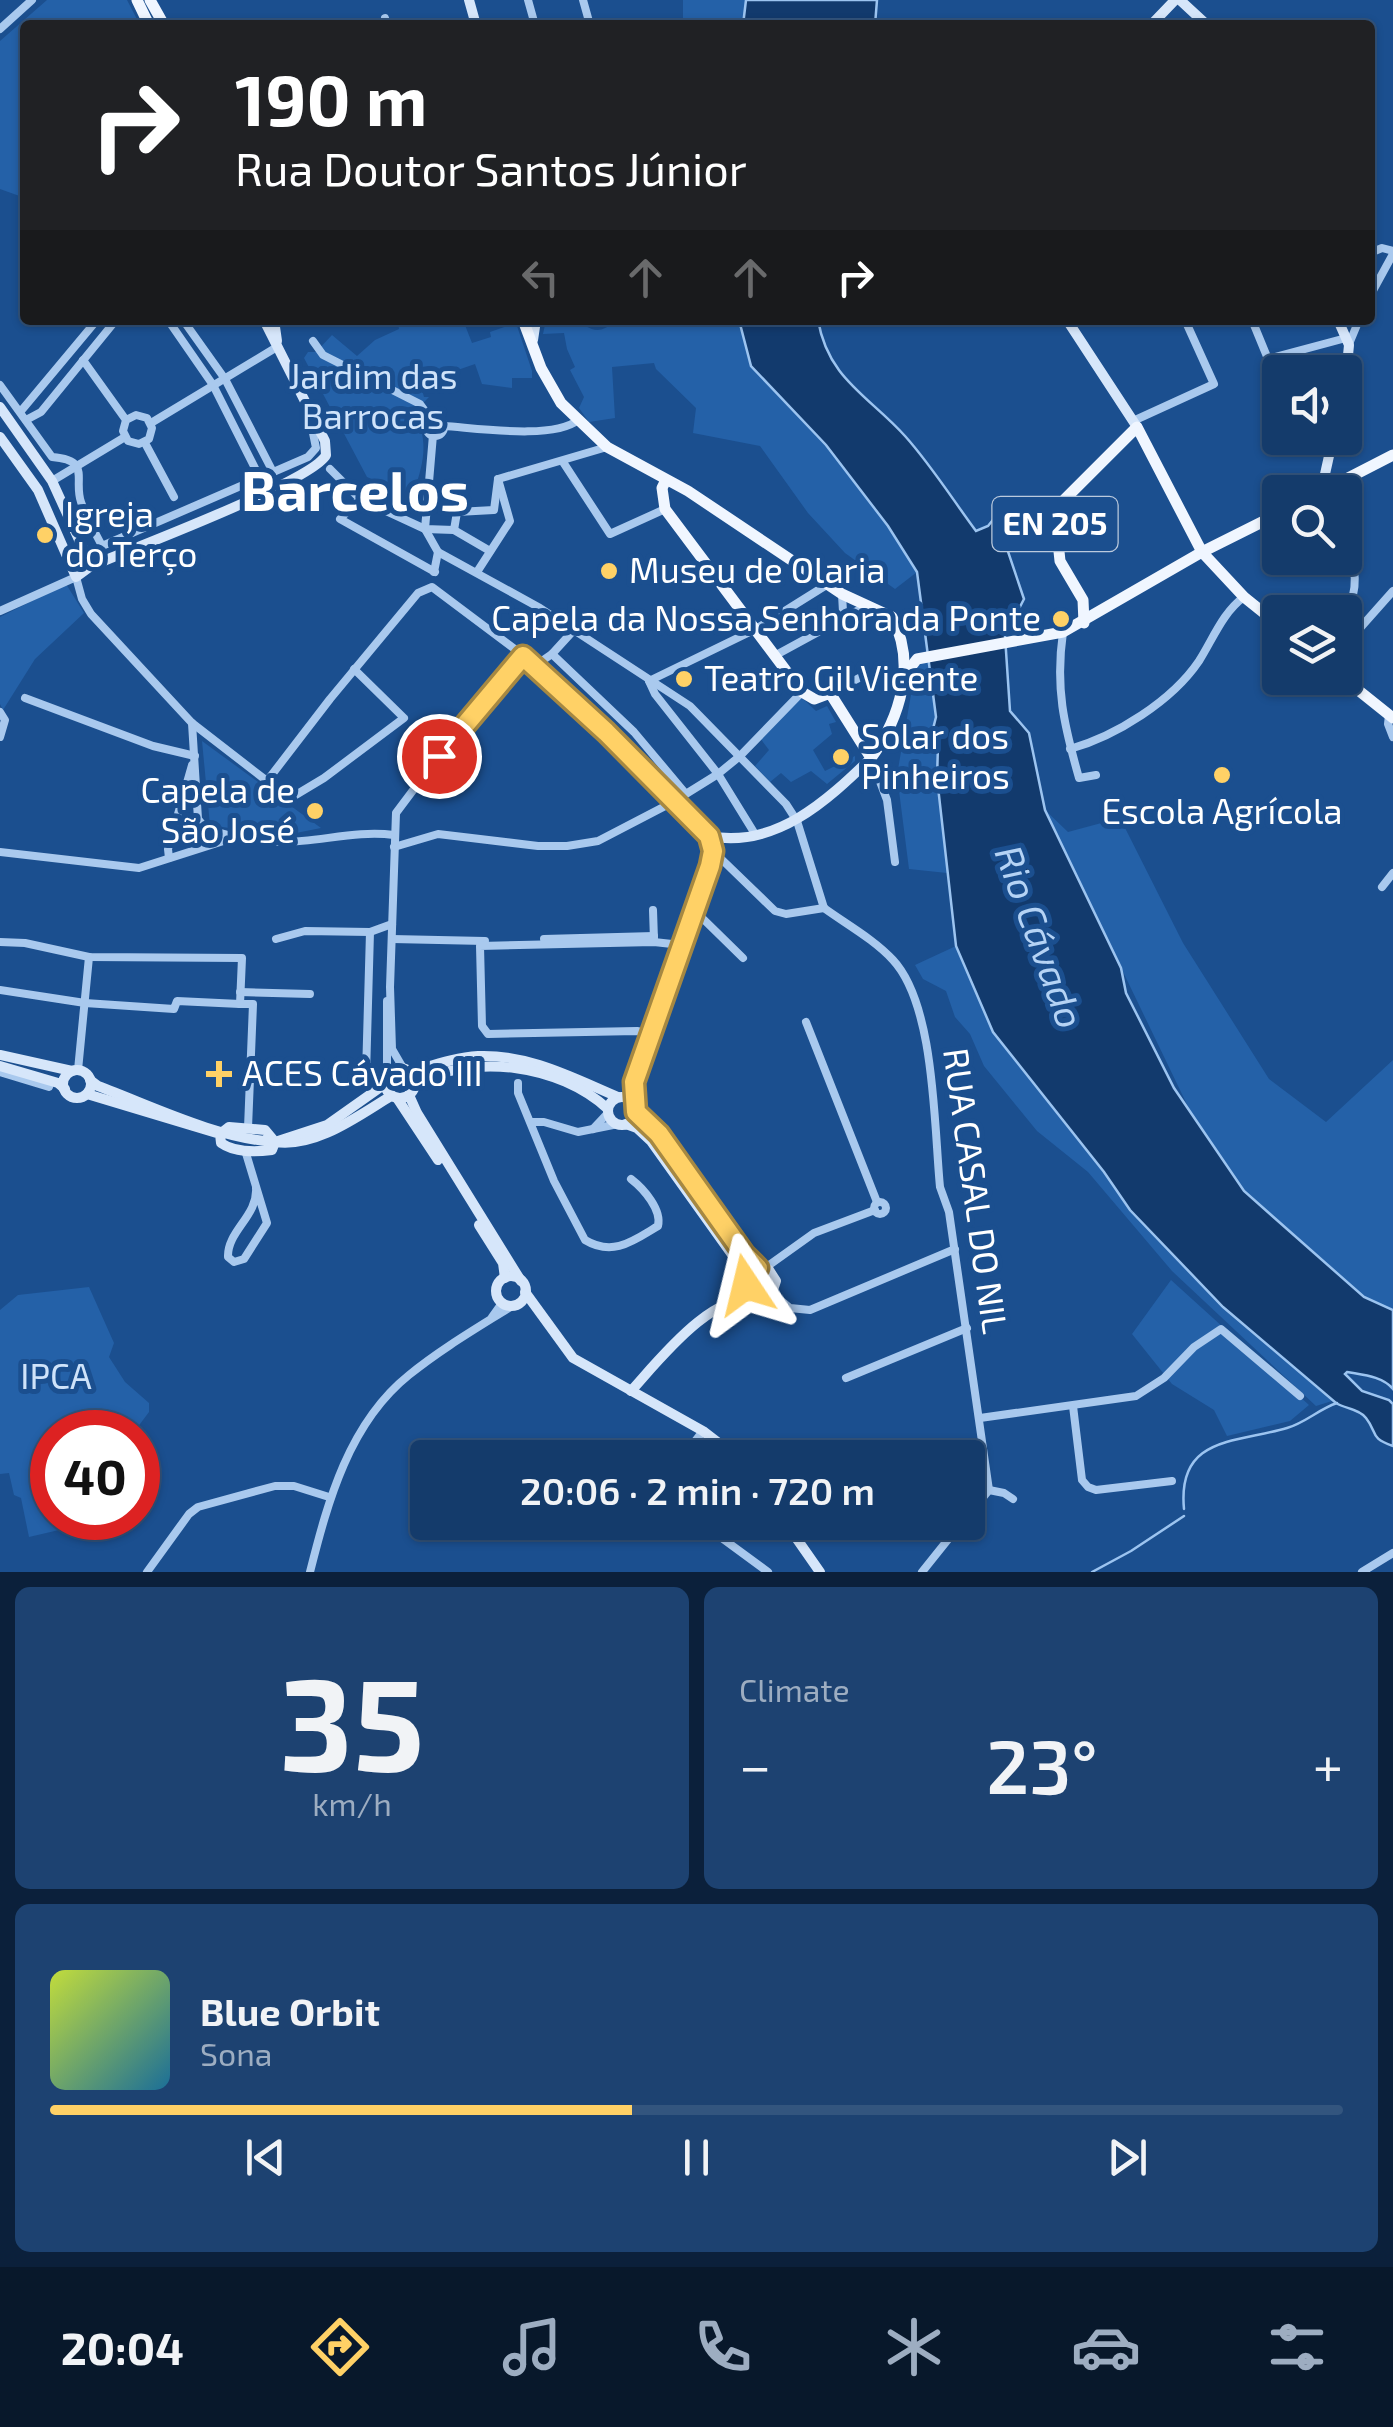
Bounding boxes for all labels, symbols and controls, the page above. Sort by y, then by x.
text: 190 m [235,56,428,140]
icon: right [70,60,200,190]
text: Rua Doutor Santos Júnior [235,141,747,195]
icon: left [513,250,568,305]
icon: ahead [618,250,673,305]
icon: ahead [723,250,778,305]
icon: right [828,250,883,305]
park label: Jardim das Barrocas [288,354,458,436]
map controls [1262,355,1362,695]
button: sound [1262,355,1362,455]
district label: Barcelos [241,456,469,522]
button: search [1262,475,1362,575]
place label: Igreja do Terço [65,492,197,576]
road number: EN 205 [992,497,1118,551]
marker: Igreja do Terço [34,524,56,546]
place label: Museu de Olaria [629,548,886,590]
marker: Museu de Olaria [598,560,620,582]
button: layers [1262,595,1362,695]
place label: Capela da Nossa Senhora da Ponte [491,596,1041,638]
marker: Capela da Nossa Senhora da Ponte [1050,608,1072,630]
place label: Teatro Gil Vicente [704,656,978,698]
marker: Teatro Gil Vicente [673,668,695,690]
pin [397,714,482,799]
place label: Solar dos Pinheiros [861,714,1010,796]
icon: arrive [412,729,467,784]
marker: Solar dos Pinheiros [830,746,852,768]
marker: Escola Agrícola [1211,764,1233,786]
place label: Capela de São José [140,768,295,850]
place label: Escola Agrícola [1101,789,1343,831]
marker: Capela de São José [304,800,326,822]
water label: Rio Cávado [987,839,1095,1034]
street label: RUA CASAL DO NIL [936,1045,1018,1336]
place label: ACES Cávado III [242,1051,483,1093]
marker: ACES Cávado III [206,1061,232,1087]
position arrow [694,1233,798,1337]
park label: IPCA [20,1354,92,1396]
speed limit sign: 40 [30,1410,160,1540]
text: 20:06 · 2 min · 720 m [520,1467,875,1513]
text: 35 [279,1641,425,1797]
text: Climate [739,1670,850,1708]
text: 23° [986,1719,1098,1809]
text: − [739,1731,771,1797]
text: + [1313,1731,1343,1797]
text: km/h [312,1784,392,1822]
text: Blue Orbit [200,1988,380,2034]
text: Sona [200,2034,272,2072]
icon: previous [238,2130,293,2185]
icon: pause [669,2130,724,2185]
icon: next [1100,2130,1155,2185]
icon: directions [305,2312,375,2382]
icon: music [497,2312,567,2382]
icon: phone [688,2312,758,2382]
icon: climate [879,2312,949,2382]
icon: car [1071,2312,1141,2382]
icon: filters [1262,2312,1332,2382]
text: 20:04 [61,2320,184,2374]

